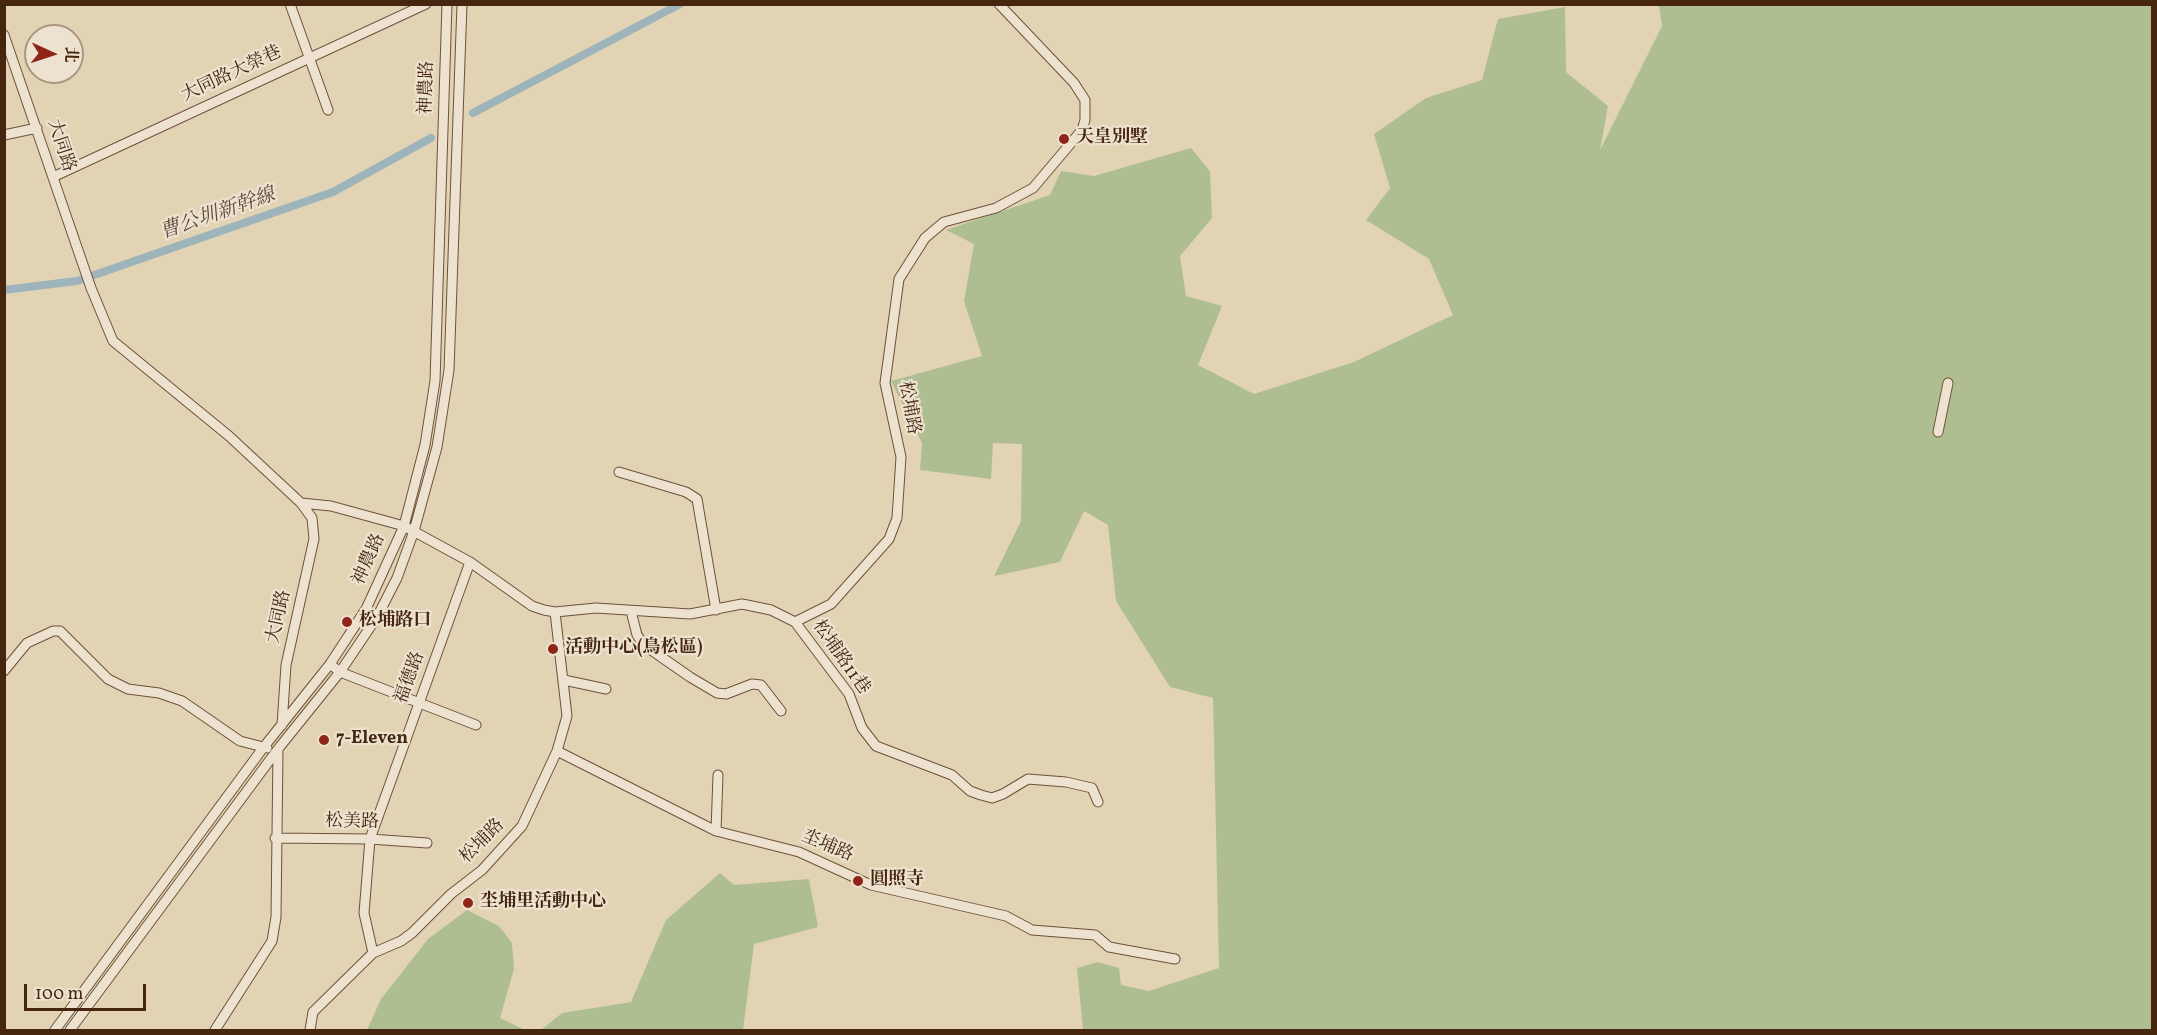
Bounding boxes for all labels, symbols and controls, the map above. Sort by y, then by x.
north arrow [24,24,84,84]
street label: 大同路大榮巷 [178,42,286,108]
text: 北 [59,46,81,63]
street label: 神農路 [416,61,440,115]
street label: 大同路 [41,117,79,175]
place label: 天皇別墅 [1076,128,1148,150]
marker: 天皇別墅 [1057,132,1071,146]
water label: 曹公圳新幹線 [157,184,279,246]
street label: 松埔路 [893,380,923,436]
street label: 神農路 [349,531,391,589]
street label: 大同路 [263,588,297,646]
place label: 松埔路口 [359,611,431,633]
marker: 松埔路口 [340,615,354,629]
street label: 松埔路11巷 [806,617,874,699]
place label: 活動中心(鳥松區) [565,638,703,660]
marker: 活動中心(鳥松區) [546,642,560,656]
street label: 福德路 [392,649,430,707]
place label: 7-Eleven [336,729,408,751]
marker: 7-Eleven [317,733,331,747]
street label: 松美路 [325,812,379,834]
street label: 松埔路 [456,815,510,869]
street label: 坔埔路 [798,827,856,867]
place label: 圓照寺 [870,870,924,892]
marker: 圓照寺 [851,874,865,888]
place label: 坔埔里活動中心 [480,892,606,914]
marker: 坔埔里活動中心 [461,896,475,910]
scale bar [27,972,148,1010]
text: 100 m [35,982,84,1007]

